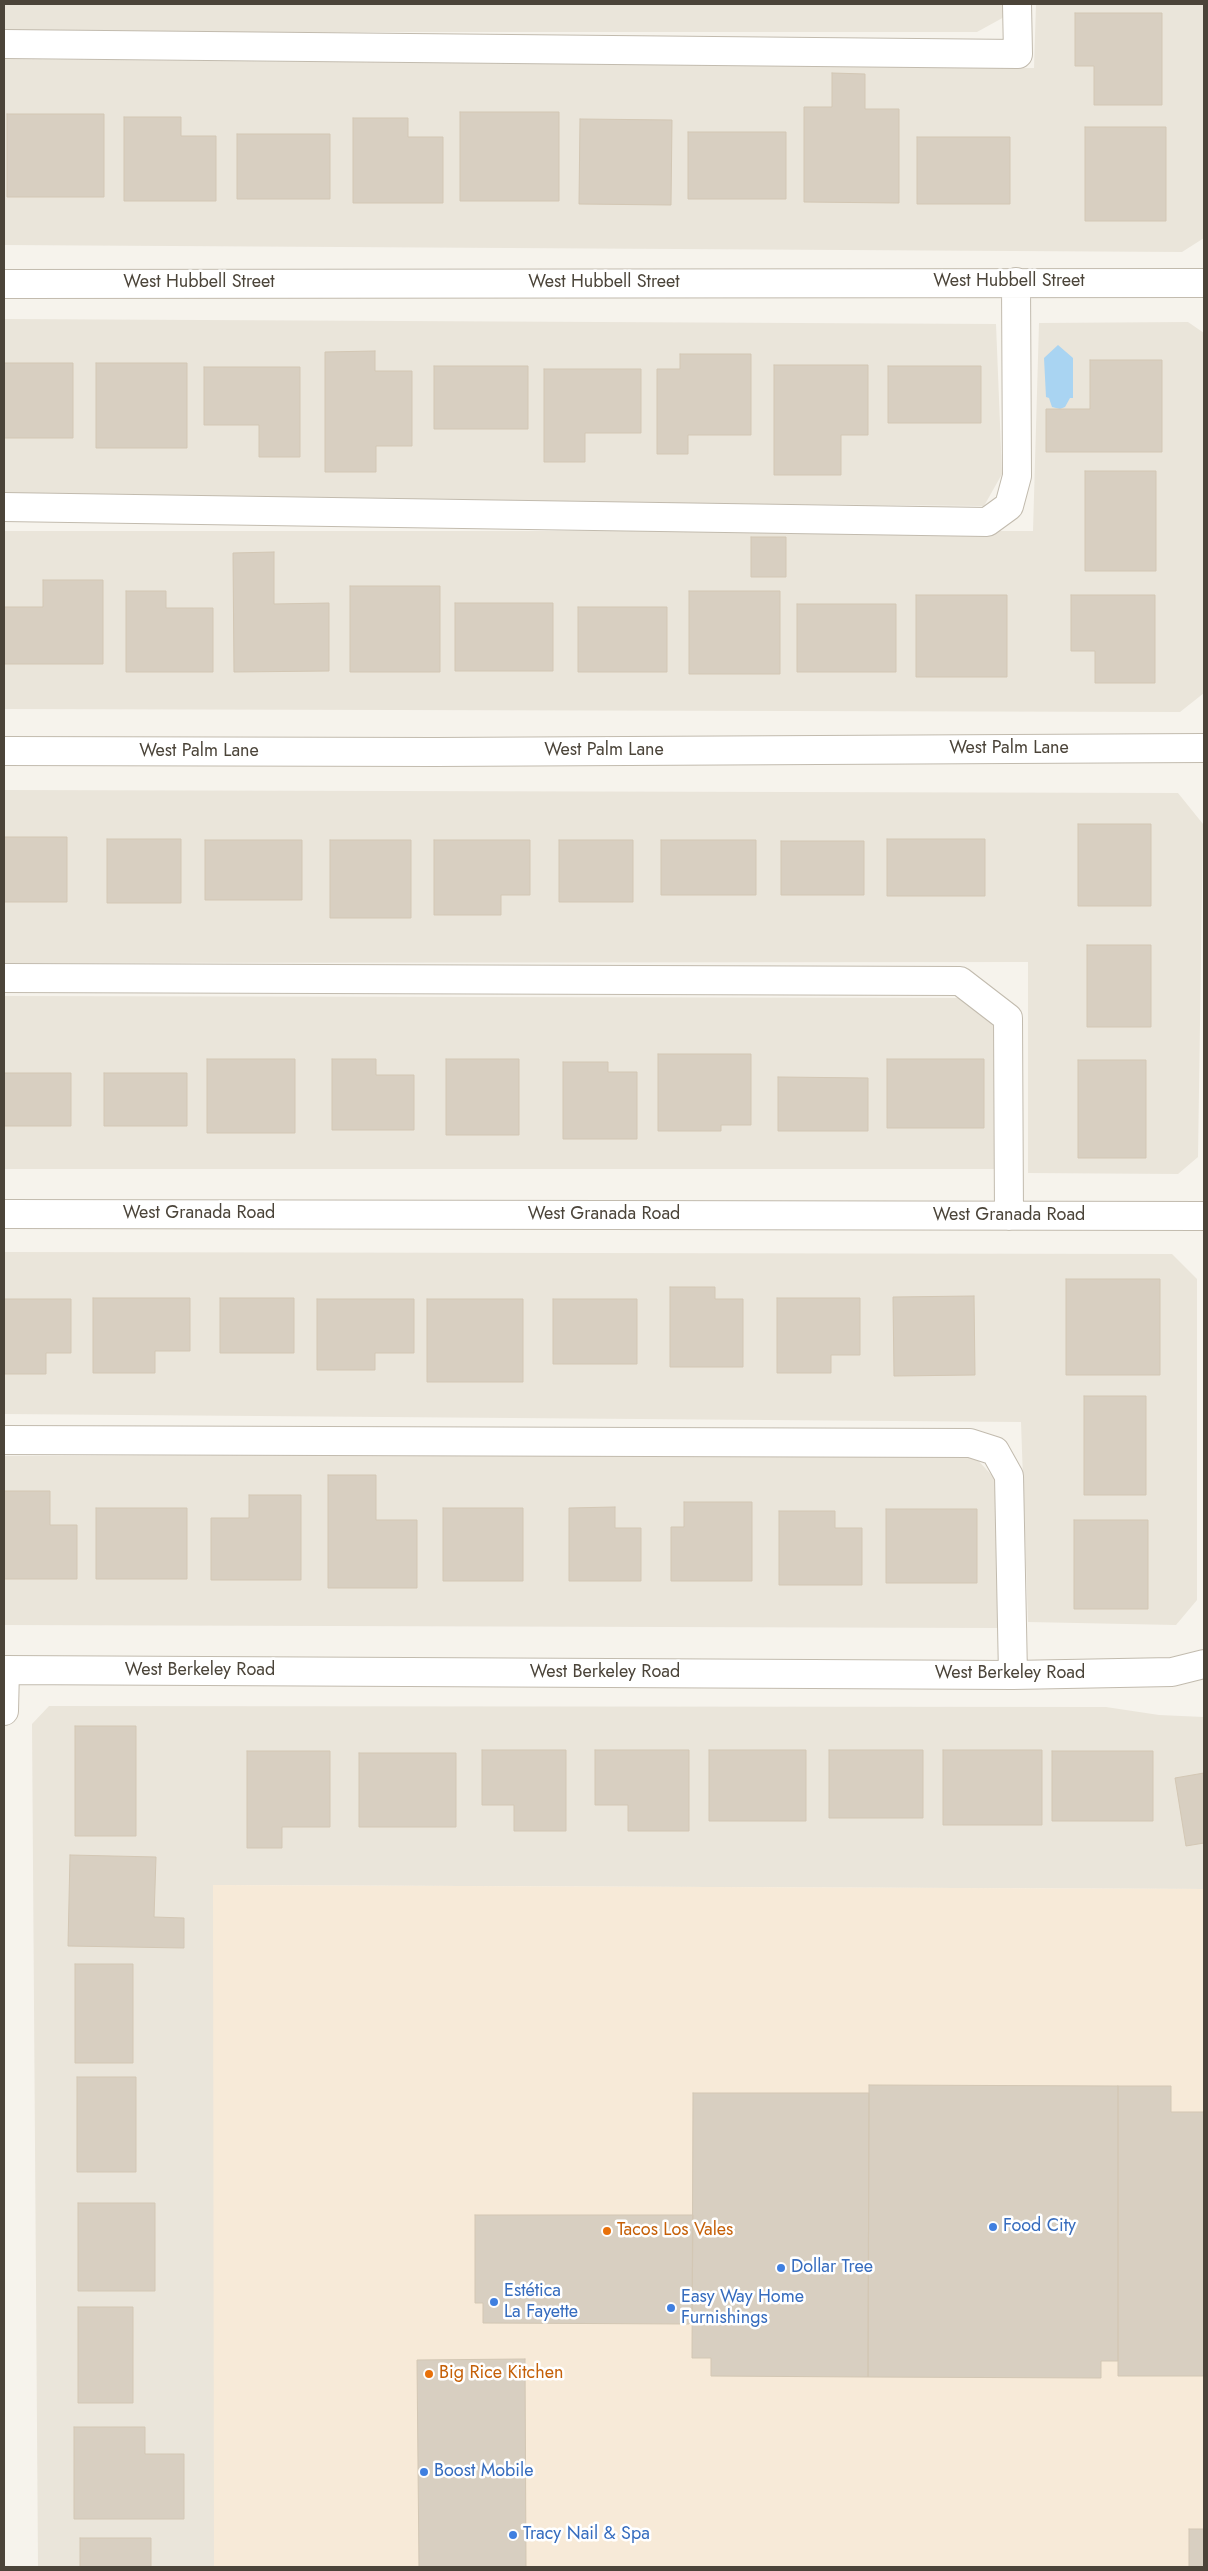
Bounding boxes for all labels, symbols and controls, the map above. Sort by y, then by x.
street label: West Hubbell Street [933,271,1085,293]
street label: West Hubbell Street [123,272,275,294]
street label: West Hubbell Street [528,272,680,294]
street label: West Palm Lane [949,738,1069,760]
street label: West Palm Lane [544,740,664,762]
street label: West Palm Lane [139,741,259,763]
street label: West Granada Road [123,1203,275,1225]
street label: West Granada Road [528,1204,680,1226]
street label: West Granada Road [933,1205,1085,1227]
street label: West Berkeley Road [125,1660,275,1682]
street label: West Berkeley Road [530,1662,680,1684]
street label: West Berkeley Road [935,1663,1085,1685]
place label: Food City [1003,2216,1076,2238]
place label: Tacos Los Vales [617,2220,733,2242]
marker: Food City [987,2221,999,2233]
marker: Tacos Los Vales [601,2225,613,2237]
place label: Dollar Tree [791,2257,873,2279]
marker: Dollar Tree [775,2262,787,2274]
place label: Estética La Fayette [504,2281,578,2324]
place label: Easy Way Home Furnishings [681,2287,804,2330]
marker: Estética La Fayette [488,2296,500,2308]
marker: Easy Way Home Furnishings [665,2302,677,2314]
place label: Big Rice Kitchen [439,2363,563,2385]
marker: Big Rice Kitchen [423,2368,435,2380]
place label: Boost Mobile [434,2461,533,2483]
marker: Boost Mobile [418,2466,430,2478]
place label: Tracy Nail & Spa [523,2524,650,2546]
marker: Tracy Nail & Spa [507,2529,519,2541]

